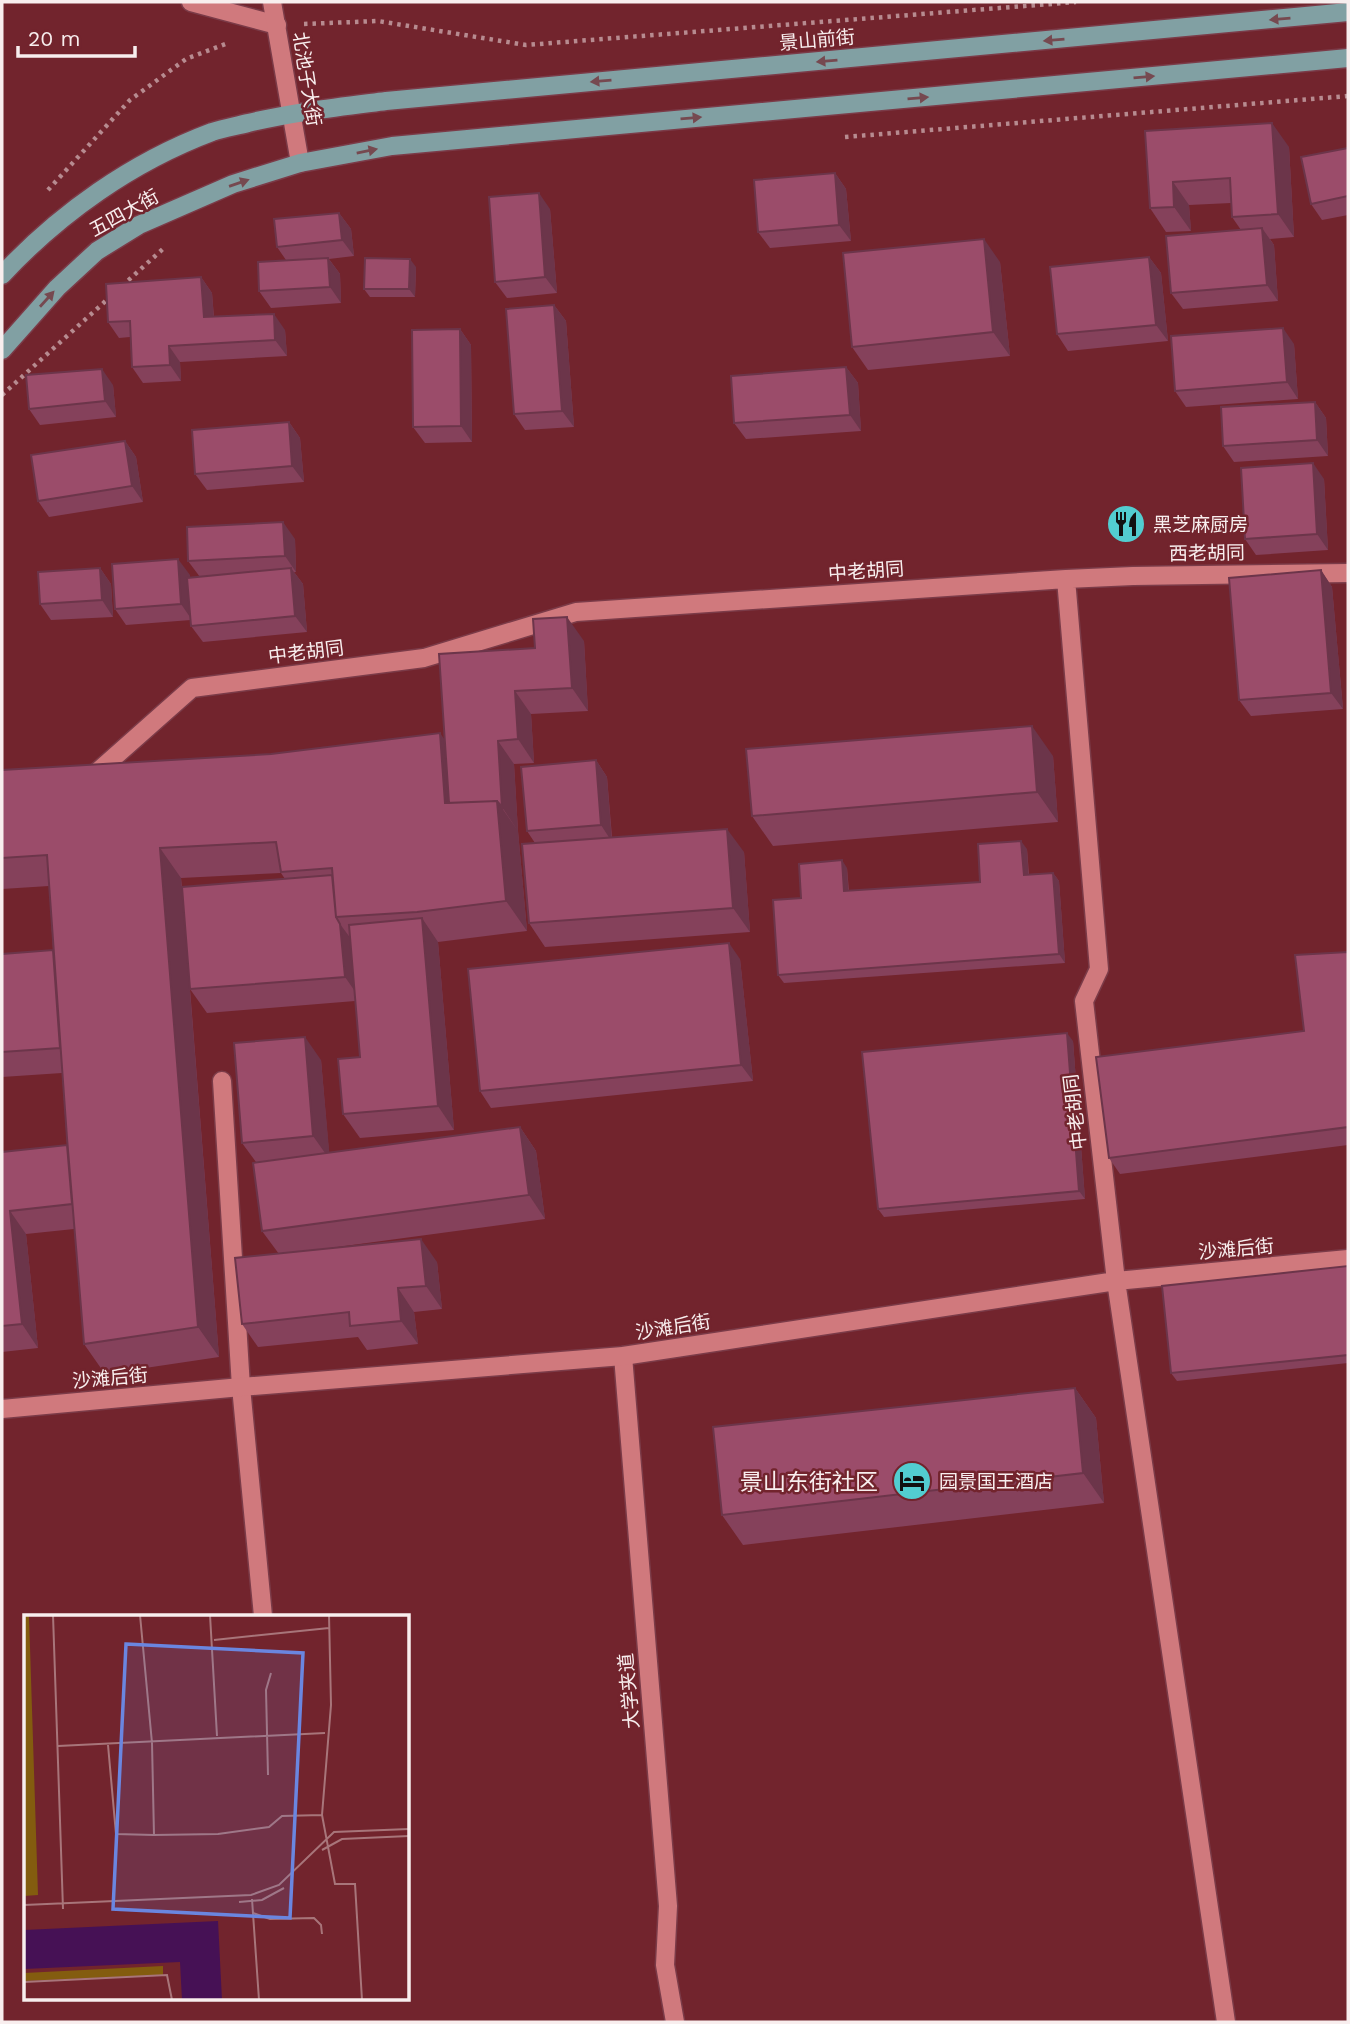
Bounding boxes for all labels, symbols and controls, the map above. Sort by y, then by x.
scale bar [18,14,135,58]
one-way arrow [1269,14,1291,25]
street label: 景山前街 [778,25,856,55]
text: 20 m [28,26,80,51]
street label: 北池子大街 [288,30,326,128]
one-way arrow [1043,34,1065,45]
one-way arrow [816,55,838,66]
one-way arrow [1133,71,1155,82]
one-way arrow [589,76,611,87]
one-way arrow [907,92,929,103]
one-way arrow [680,112,702,123]
one-way arrow [356,145,378,156]
one-way arrow [228,177,249,188]
street label: 五四大街 [85,185,163,241]
one-way arrow [39,291,54,308]
restaurant icon: 黑芝麻厨房 [1105,503,1147,545]
place label: 黑芝麻厨房 [1153,513,1248,536]
street label: 西老胡同 [1169,541,1245,565]
street label: 中老胡同 [827,557,905,585]
street label: 中老胡同 [267,636,345,668]
street label: 中老胡同 [1059,1073,1091,1151]
street label: 沙滩后街 [1197,1234,1275,1264]
street label: 沙滩后街 [634,1310,712,1344]
street label: 沙滩后街 [71,1363,149,1393]
hotel icon: 园景国王酒店 [891,1460,933,1502]
district label: 景山东街社区 [740,1469,878,1496]
place label: 园景国王酒店 [939,1470,1053,1493]
inset map [24,1615,410,2000]
street label: 大学夹道 [614,1652,644,1730]

